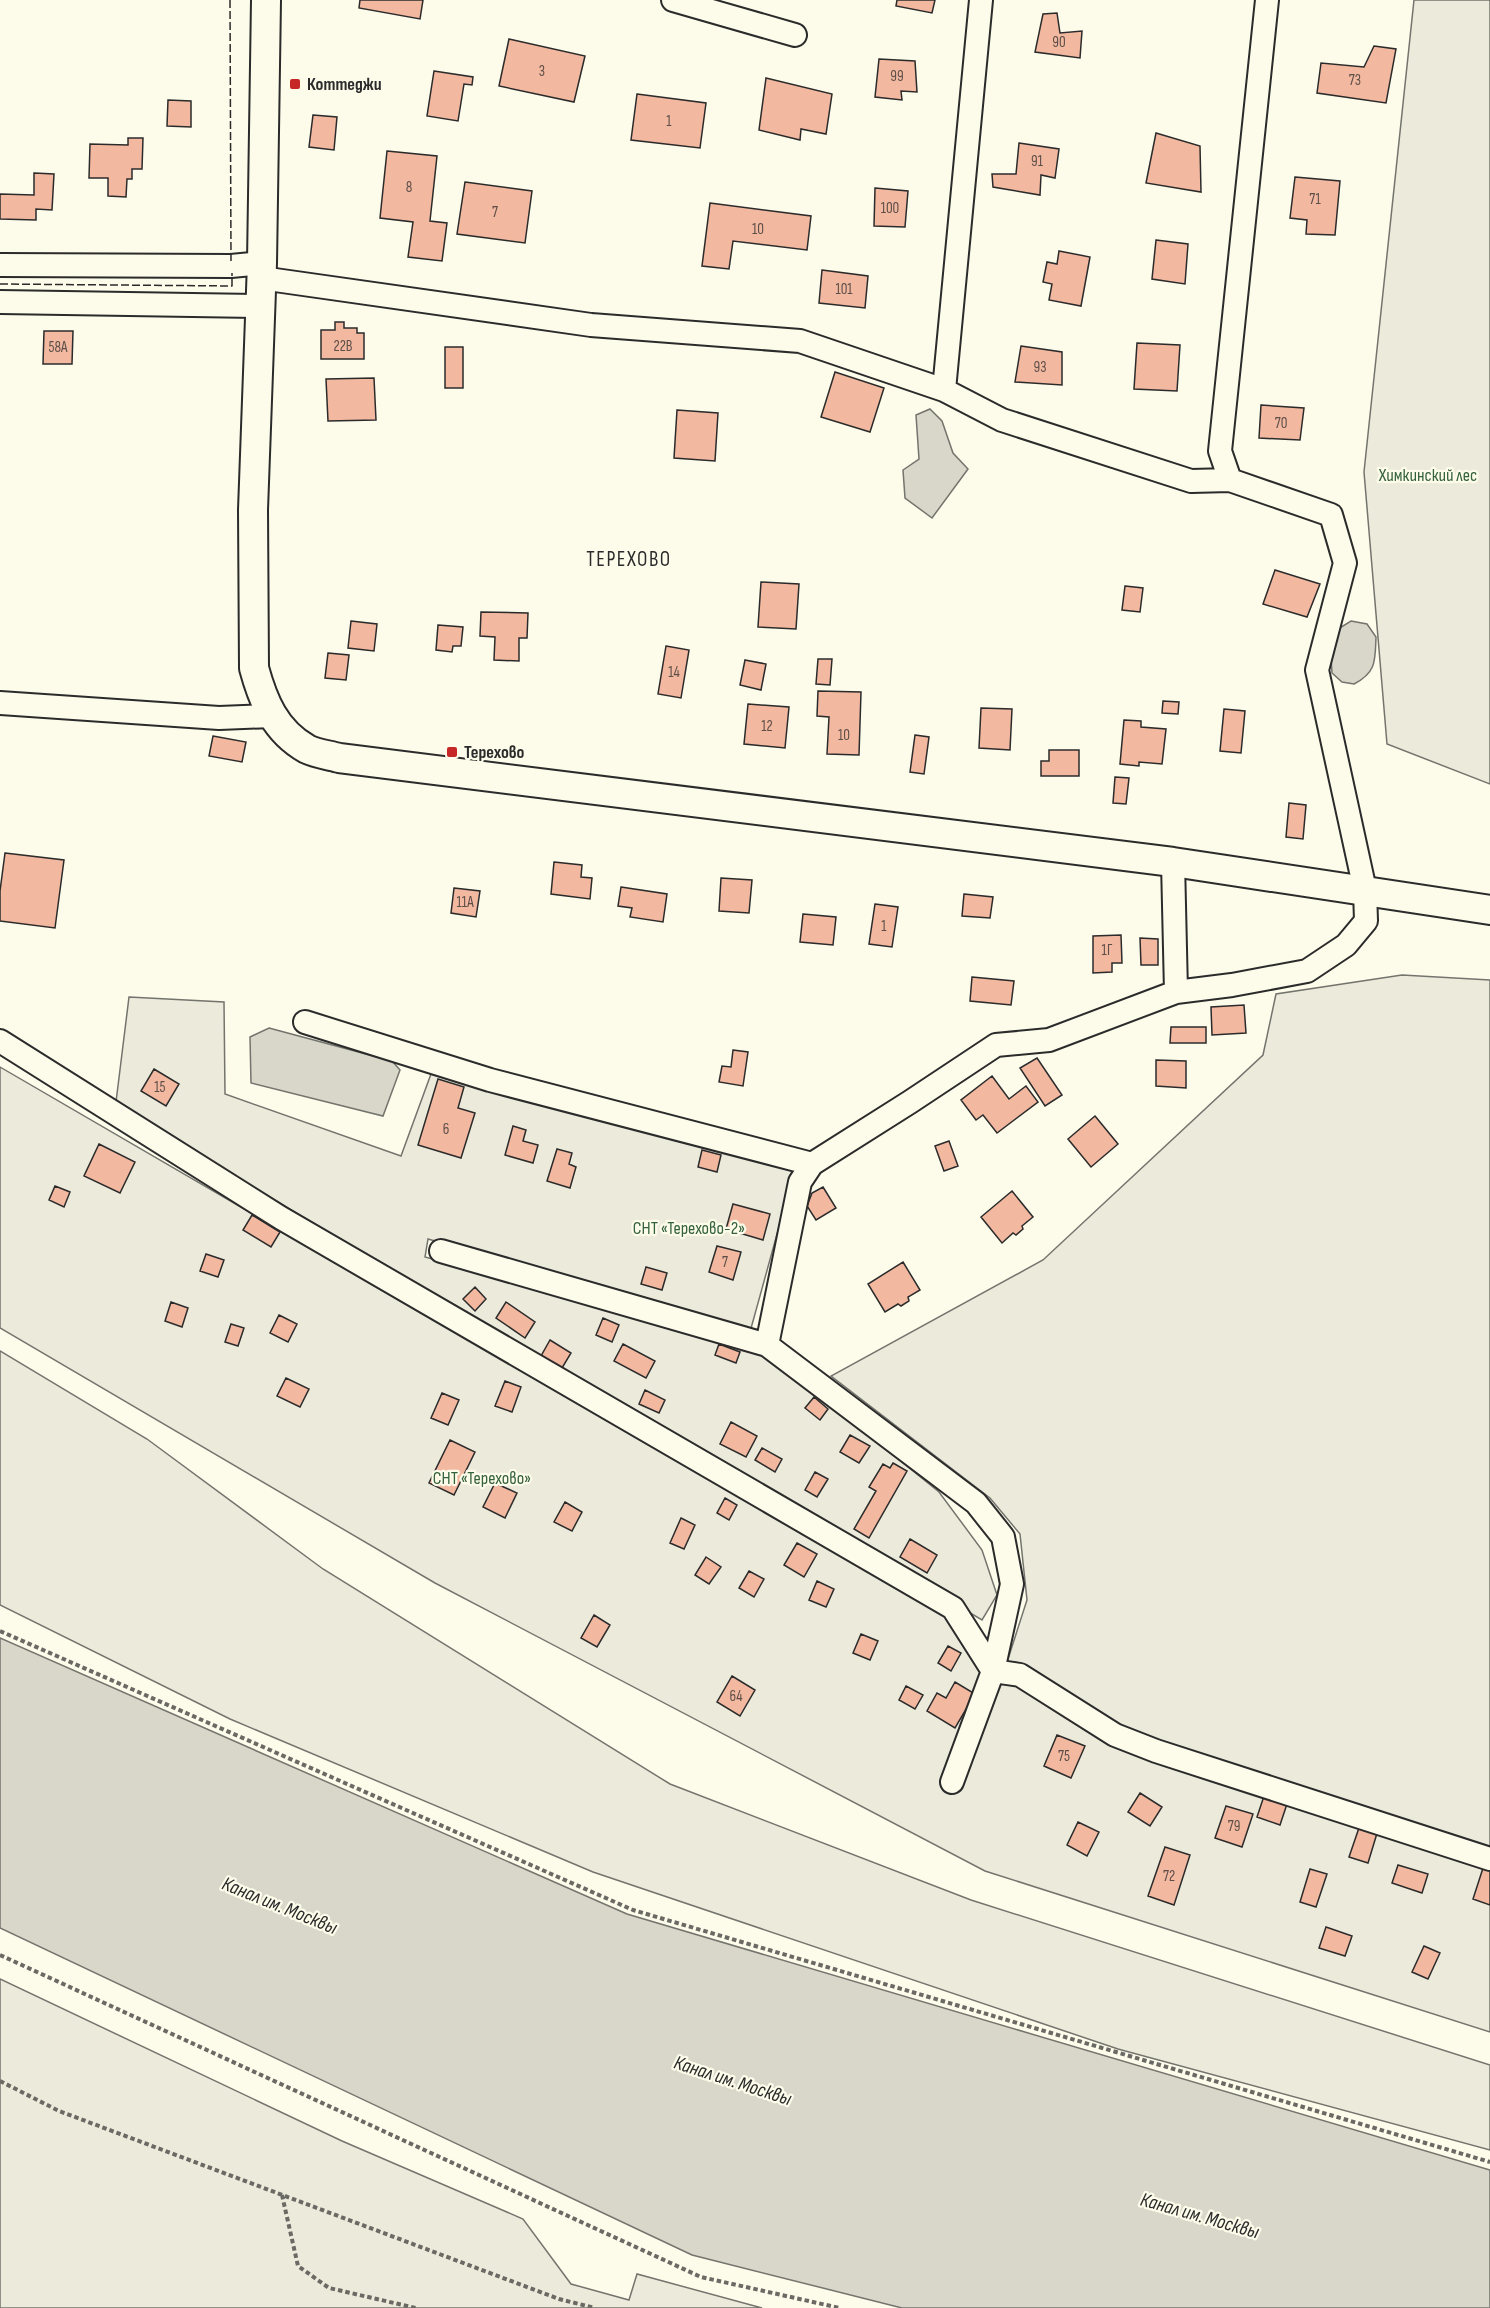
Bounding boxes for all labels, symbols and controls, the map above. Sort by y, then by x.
house number: 90 [1052,33,1066,52]
house number: 3 [539,62,545,81]
house number: 99 [890,67,904,86]
house number: 73 [1349,71,1361,90]
place label: Коттеджи [307,74,382,95]
marker: Коттеджи [288,77,302,91]
house number: 1 [666,112,672,131]
house number: 91 [1031,152,1044,171]
house number: 8 [406,178,412,197]
house number: 71 [1309,190,1321,209]
house number: 100 [881,199,899,218]
house number: 7 [492,203,498,222]
house number: 10 [752,220,764,239]
house number: 101 [835,280,853,299]
house number: 22В [333,337,353,356]
house number: 58А [48,338,68,357]
house number: 93 [1034,358,1046,377]
house number: 70 [1275,414,1287,433]
park label: Химкинский лес [1378,465,1477,486]
district label: ТЕРЕХОВО [586,547,672,572]
house number: 14 [668,663,680,682]
house number: 12 [761,717,773,736]
house number: 10 [838,726,850,745]
place label: Терехово [464,742,525,763]
marker: Терехово [445,745,459,759]
house number: 11А [456,893,474,912]
house number: 1 [881,917,887,936]
house number: 1Г [1102,941,1113,960]
house number: 15 [154,1078,166,1097]
house number: 6 [443,1120,449,1139]
park label: СНТ «Терехово-2» [633,1218,745,1239]
house number: 7 [722,1253,728,1272]
park label: СНТ «Терехово» [433,1468,531,1489]
house number: 64 [729,1687,743,1706]
house number: 75 [1058,1747,1070,1766]
house number: 79 [1228,1817,1240,1836]
house number: 72 [1163,1867,1175,1886]
water label: Канал им. Москвы [219,1872,341,1940]
water label: Канал им. Москвы [671,2051,795,2111]
water label: Канал им. Москвы [1138,2188,1262,2245]

